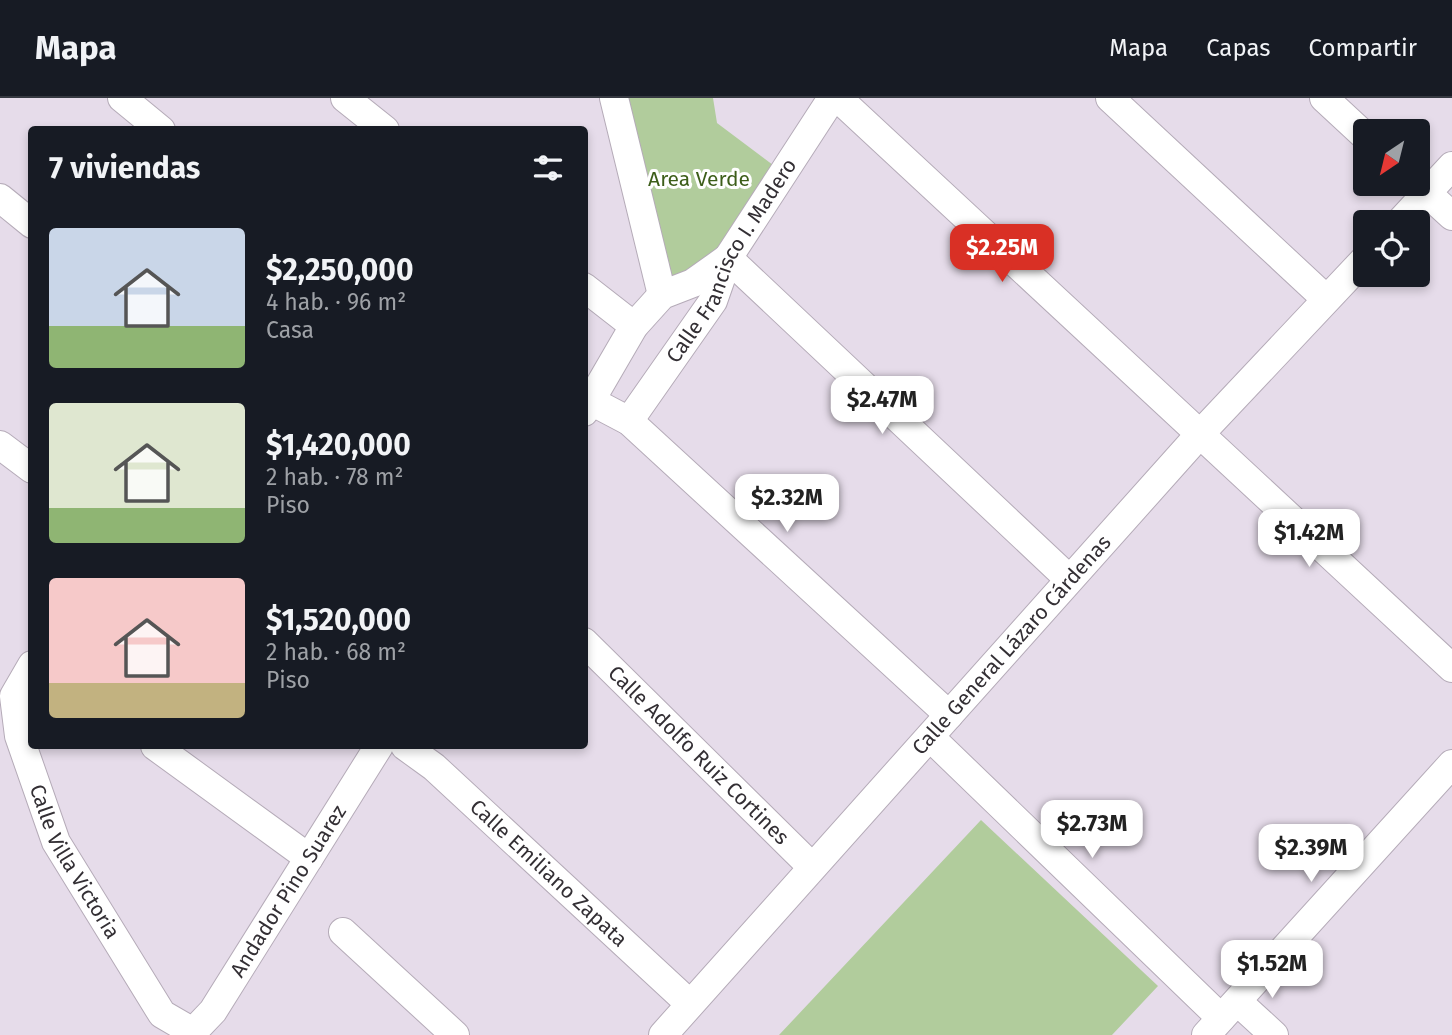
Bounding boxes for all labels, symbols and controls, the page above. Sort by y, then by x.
text: Mapa [35,28,116,68]
text: Mapa [1109,34,1168,62]
text: Capas [1206,34,1270,62]
text: Compartir [1308,34,1417,62]
north arrow [1353,119,1430,196]
map controls [1353,119,1430,287]
icon: filters [529,149,567,187]
text: 7 viviendas [49,150,200,186]
street label: Calle Francisco I. Madero [661,154,802,368]
park label: Area Verde [648,166,750,192]
button: locate [1353,210,1430,287]
pin: $2.25M [945,225,1059,284]
text: $2.25M [966,233,1038,261]
text: $2,250,000 [266,252,413,288]
icon: home [105,256,189,340]
text: 4 hab. · 96 m² [266,288,406,316]
text: Casa [266,316,314,344]
pin: $2.47M [825,376,939,436]
text: $2.47M [847,385,917,413]
text: $1,420,000 [266,427,411,463]
icon: home [105,431,189,515]
text: 2 hab. · 78 m² [266,463,403,491]
pin: $2.32M [730,474,844,534]
text: $2.32M [751,483,823,511]
text: Piso [266,491,310,519]
pin: $1.42M [1252,510,1366,569]
text: $1.42M [1274,518,1344,546]
street label: Calle General Lázaro Cárdenas [906,530,1117,760]
text: $1,520,000 [266,602,411,638]
icon: home [105,606,189,690]
text: 2 hab. · 68 m² [266,638,406,666]
street label: Calle Adolfo Ruiz Cortines [603,660,795,850]
text: Piso [266,666,310,694]
street label: Calle Villa Victoria [24,781,125,944]
street label: Calle Emiliano Zapata [464,794,633,952]
street label: Andador Pino Suarez [225,800,352,982]
pin: $2.73M [1035,800,1149,860]
text: $2.73M [1057,809,1127,837]
pin: $2.39M [1254,824,1368,884]
text: $2.39M [1275,833,1347,861]
pin: $1.52M [1215,940,1329,1000]
text: $1.52M [1237,949,1307,977]

